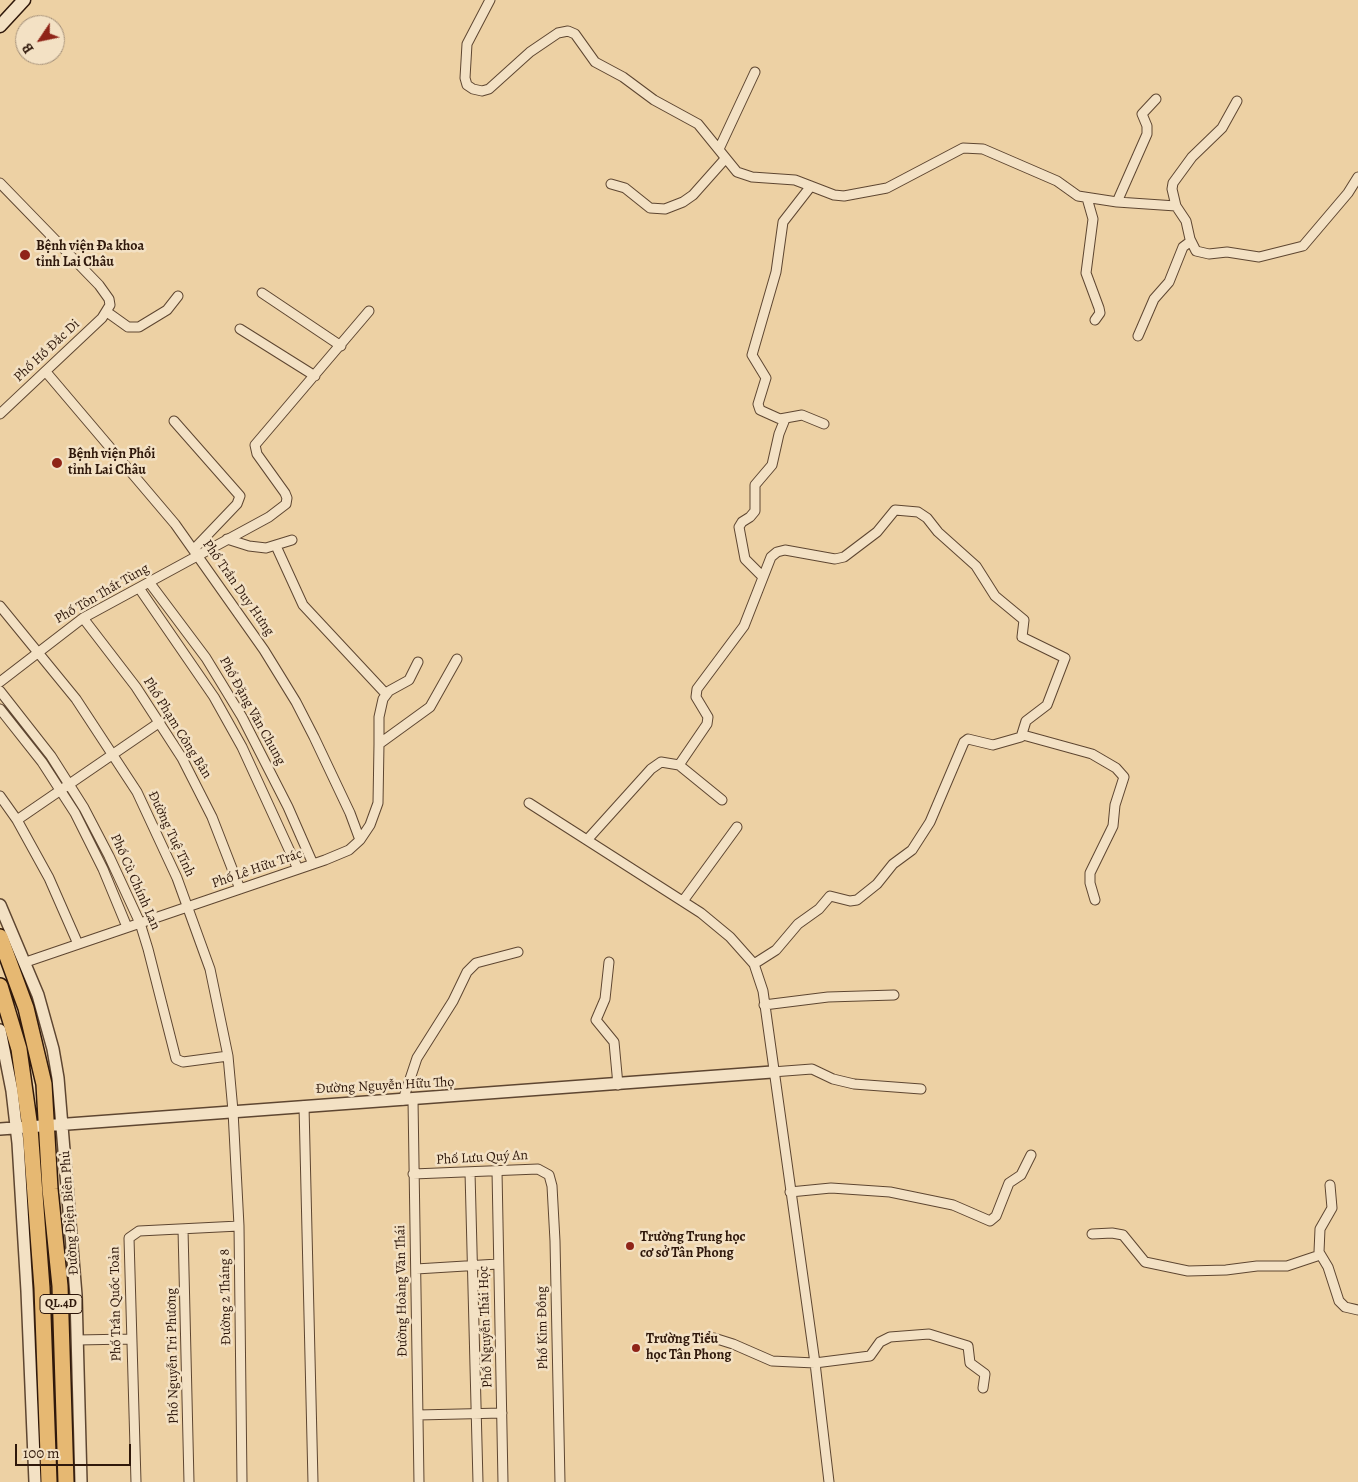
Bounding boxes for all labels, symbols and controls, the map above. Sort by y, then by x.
north arrow [15,15,65,65]
text: B [18,39,38,57]
place label: Bệnh viện Đa khoa tỉnh Lai Châu [36,239,144,272]
marker: Bệnh viện Đa khoa tỉnh Lai Châu [18,248,32,262]
street label: Phố Hồ Đắc Di [11,316,83,386]
place label: Bệnh viện Phổi tỉnh Lai Châu [68,447,155,480]
marker: Bệnh viện Phổi tỉnh Lai Châu [50,456,64,470]
street label: Phố Trần Duy Hưng [199,537,277,639]
street label: Phố Tôn Thất Tùng [52,560,152,628]
street label: Phố Đặng Văn Chung [215,654,289,768]
street label: Phố Phạm Công Bân [139,674,215,782]
street label: Đường Tuệ Tĩnh [144,789,198,879]
street label: Phố Cù Chính Lan [106,831,164,933]
street label: Phố Lê Hữu Trác [210,846,304,892]
street label: Đường Nguyễn Hữu Thọ [315,1074,455,1098]
street label: Phố Lưu Quý An [436,1147,528,1169]
street label: Đường Điện Biên Phủ [57,1150,83,1276]
street label: Đường Hoàng Văn Thái [392,1225,412,1357]
place label: Trường Trung học cơ sở Tân Phong [640,1230,746,1262]
marker: Trường Trung học cơ sở Tân Phong [624,1240,636,1252]
street label: Phố Trần Quốc Toản [107,1246,125,1362]
street label: Đường 2 Tháng 8 [217,1249,235,1345]
street label: Phố Nguyễn Thái Học [475,1266,497,1388]
street label: Phố Kim Đồng [534,1286,552,1370]
street label: Phố Nguyễn Tri Phương [163,1288,183,1424]
road number: QL.4D [40,1295,82,1314]
place label: Trường Tiểu học Tân Phong [646,1332,731,1364]
marker: Trường Tiểu học Tân Phong [630,1342,642,1354]
scale bar [18,1434,134,1466]
text: 100 m [23,1443,60,1463]

